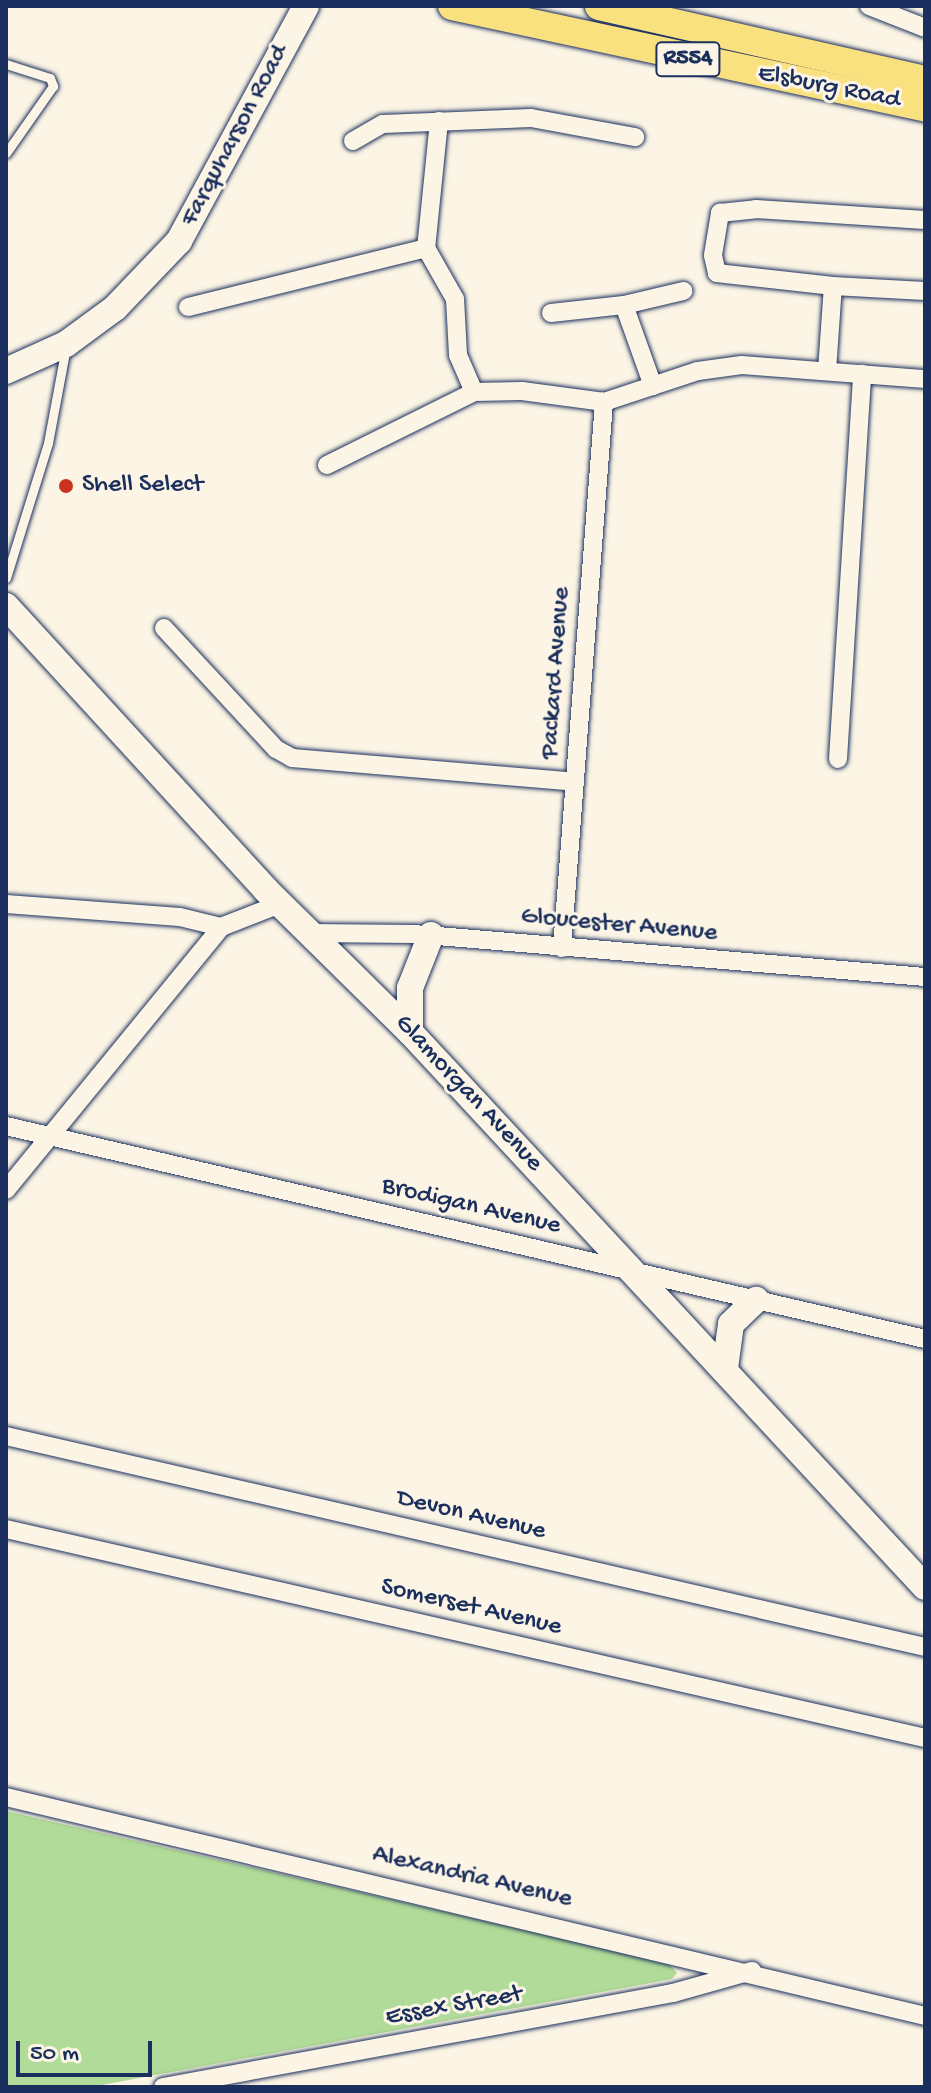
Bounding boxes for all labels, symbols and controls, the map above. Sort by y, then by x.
road number: R554 [654,39,722,79]
street label: Farquharson Road [175,40,297,232]
street label: Elsburg Road [755,59,903,117]
place label: Shell Select [82,470,203,502]
marker: Shell Select [57,477,75,495]
street label: Packard Avenue [535,586,579,760]
street label: Gloucester Avenue [519,902,719,950]
street label: Glamorgan Avenue [387,1009,549,1179]
street label: Brodigan Avenue [378,1171,564,1243]
street label: Devon Avenue [393,1484,549,1548]
street label: Somerset Avenue [378,1572,564,1644]
street label: Alexandria Avenue [369,1840,575,1916]
street label: Essex Street [383,1980,525,2034]
scale bar [20,2025,156,2075]
text: 50 m [30,2040,79,2069]

